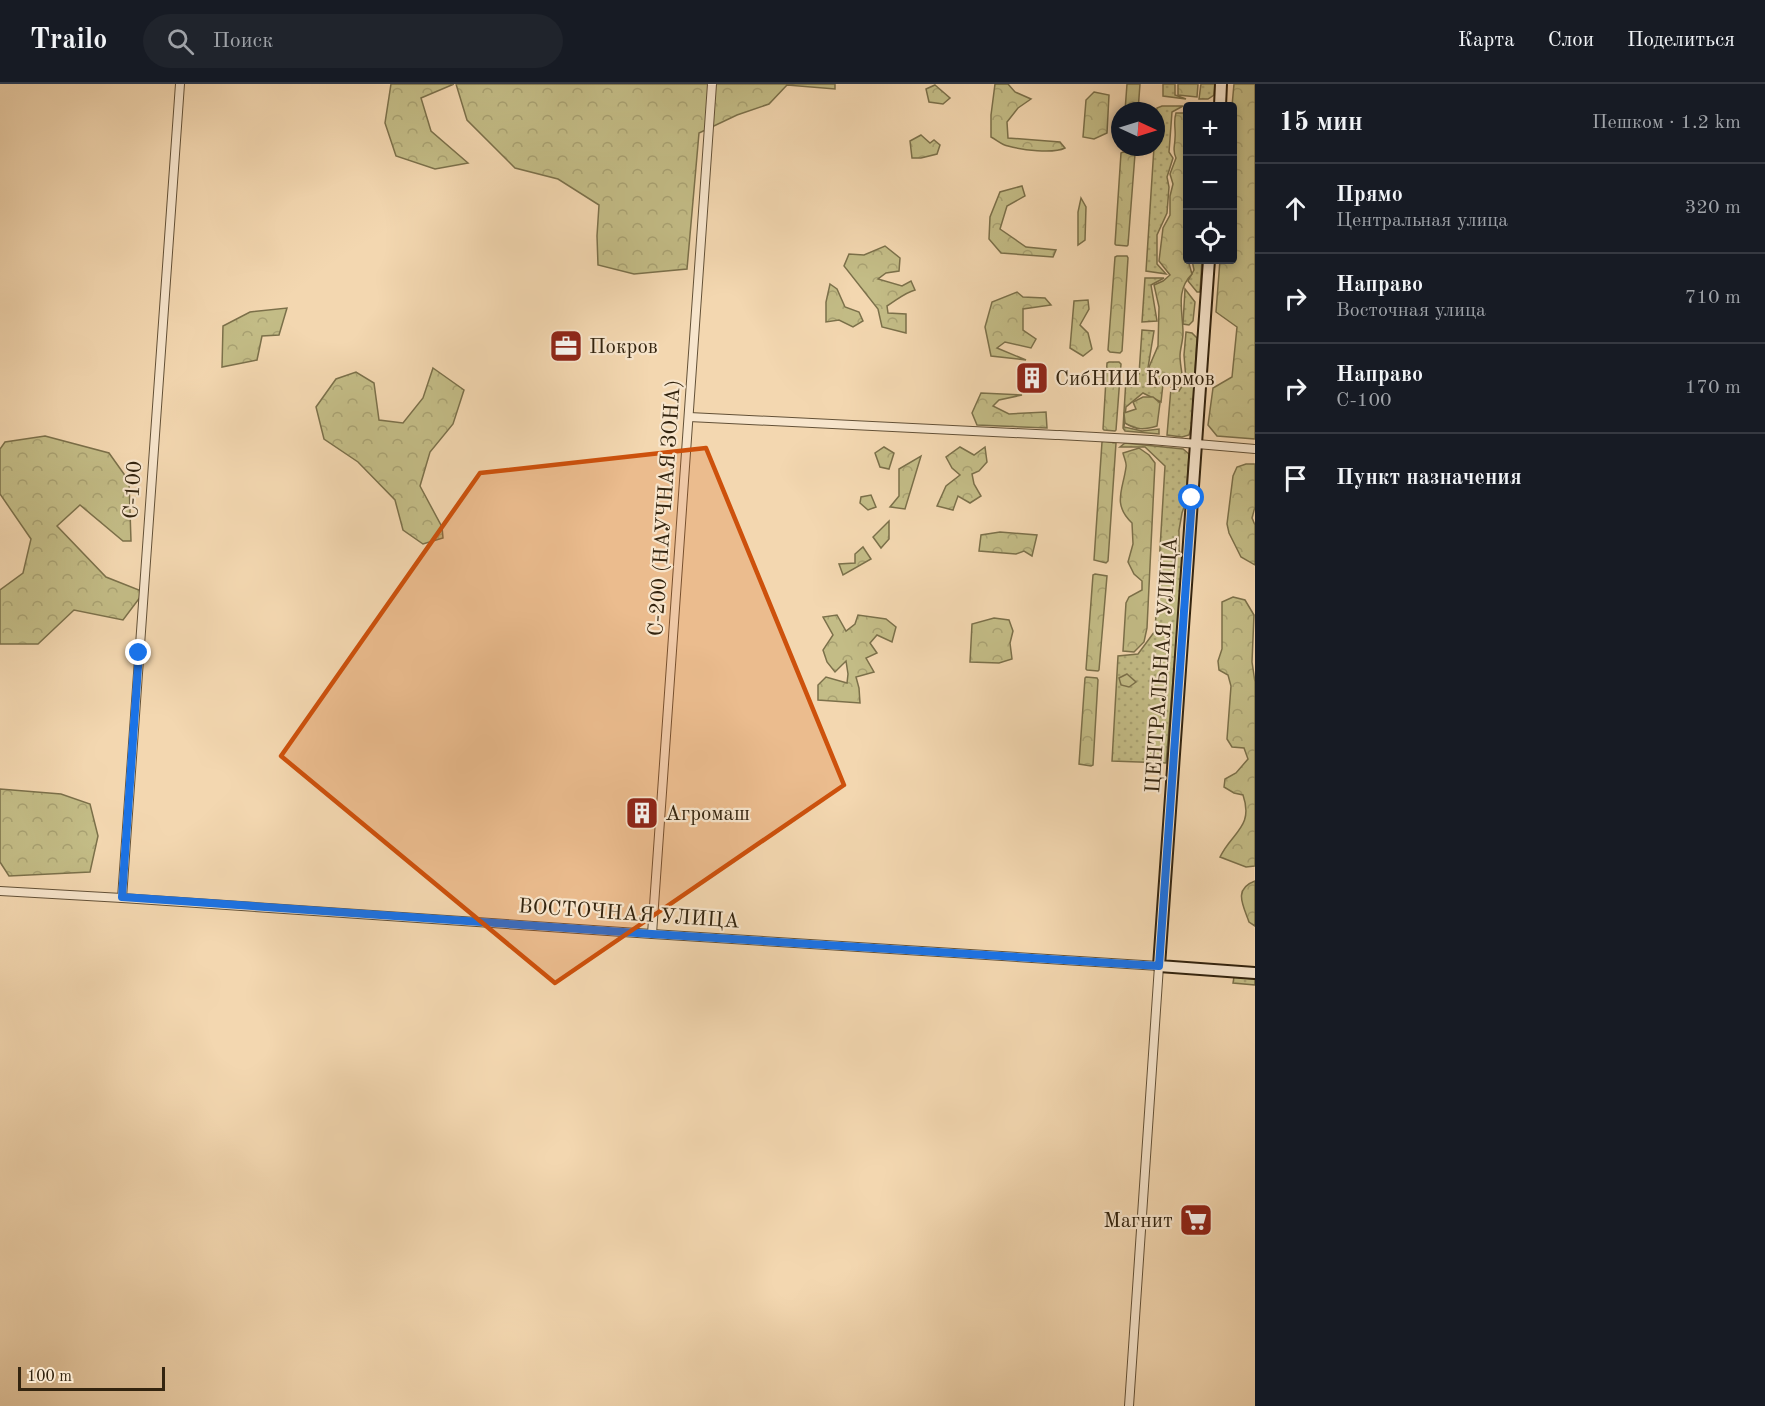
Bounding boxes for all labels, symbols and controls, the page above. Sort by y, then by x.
search box [143,14,563,68]
icon: search [164,25,197,58]
text: Trailo [30,27,107,55]
text: Поиск [212,30,273,52]
text: Карта [1458,30,1515,51]
text: Слои [1548,30,1594,51]
text: Поделиться [1627,30,1735,51]
north arrow [1111,102,1165,156]
map controls [1183,102,1237,264]
button: + [1183,102,1237,156]
text: 15 мин [1279,110,1363,136]
text: Пешком · 1.2 km [1592,113,1741,133]
button: − [1183,156,1237,210]
text: Прямо [1336,184,1403,206]
icon: ahead [1279,192,1312,225]
text: 320 m [1685,198,1741,218]
button: locate [1183,210,1237,264]
text: Центральная улица [1336,211,1508,231]
text: Направо [1336,274,1423,296]
icon: right [1279,282,1312,315]
text: 710 m [1685,288,1741,308]
text: Восточная улица [1336,301,1486,321]
office icon: Покров [548,328,584,364]
place label: Покров [589,337,658,358]
building icon: СибНИИ Кормов [1014,360,1050,396]
text: Направо [1336,364,1423,386]
place label: СибНИИ Кормов [1055,369,1215,390]
icon: right [1279,372,1312,405]
text: 170 m [1685,378,1741,398]
street label: С-200 (НАУЧНАЯ ЗОНА) [646,379,685,637]
text: С-100 [1336,391,1392,411]
street label: С-100 [121,460,146,520]
icon: arrive [1279,462,1312,495]
text: Пункт назначения [1336,467,1522,489]
route start [1178,484,1204,510]
street label: ЦЕНТРАЛЬНАЯ УЛИЦА [1143,536,1182,794]
route end [125,639,151,665]
building icon: Агромаш [624,795,660,831]
place label: Агромаш [665,804,750,825]
street label: ВОСТОЧНАЯ УЛИЦА [517,896,740,933]
supermarket icon: Магнит [1178,1202,1214,1238]
place label: Магнит [1103,1211,1173,1232]
scale bar [18,1364,165,1392]
text: 100 m [27,1369,72,1385]

